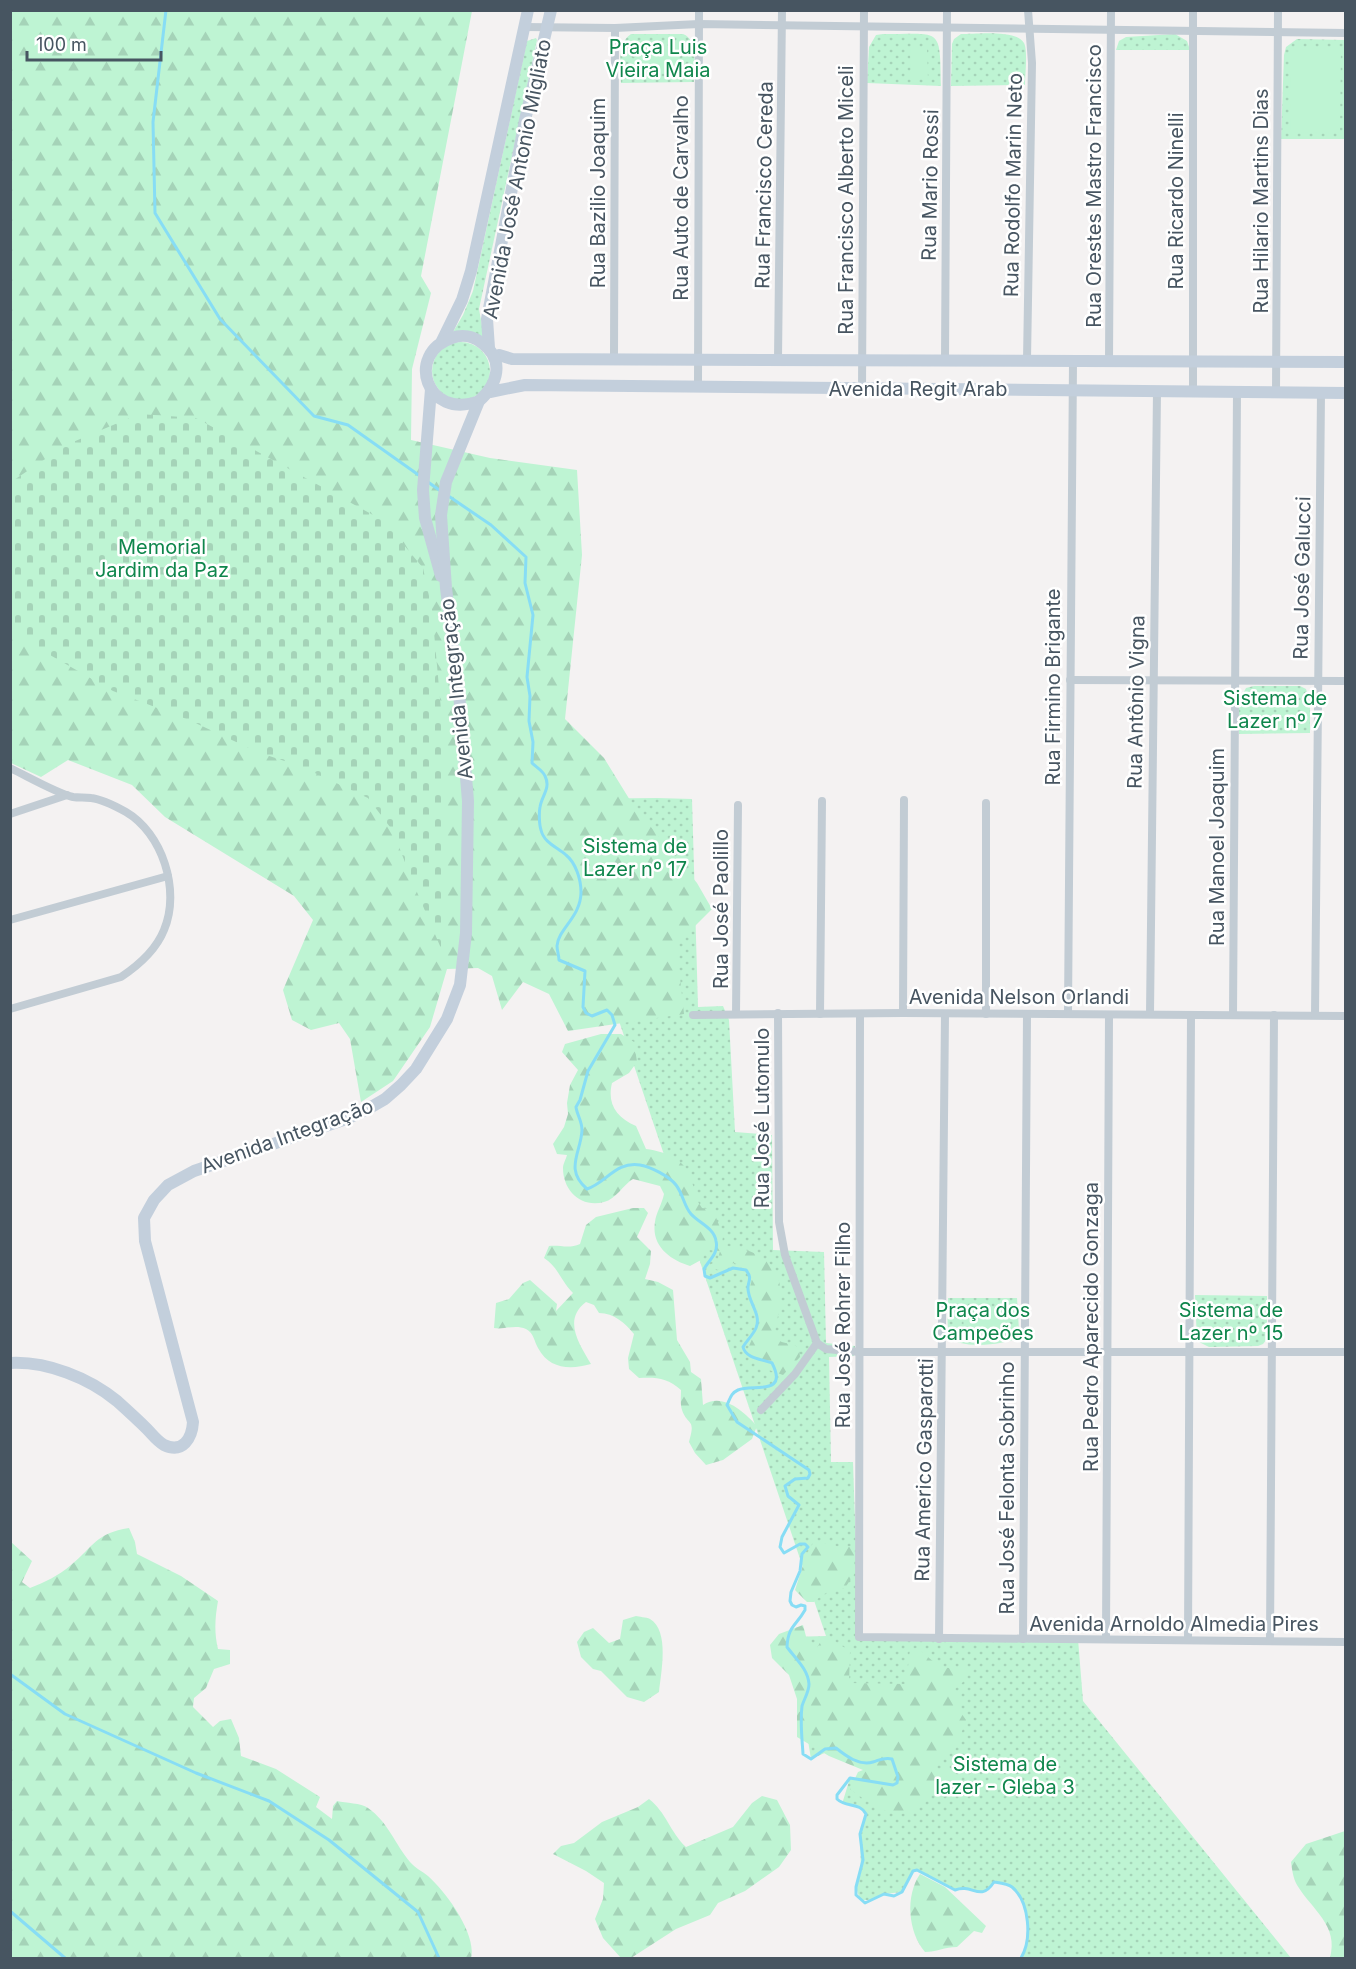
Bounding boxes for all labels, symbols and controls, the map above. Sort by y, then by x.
scale bar [27,24,160,62]
text: 100 m [36,34,87,55]
park label: Praça Luis Vieira Maia [606,35,710,82]
street label: Avenida José Antonio Migliato [478,37,556,321]
street label: Rua Orestes Mastro Francisco [1082,44,1106,328]
street label: Rua Francisco Alberto Miceli [834,65,858,335]
street label: Rua Rodolfo Marin Neto [999,73,1027,297]
street label: Rua Francisco Cereda [750,81,778,289]
street label: Rua Hilario Martins Dias [1249,88,1273,314]
street label: Rua Auto de Carvalho [669,95,693,301]
street label: Rua Bazilio Joaquim [586,98,610,288]
street label: Rua Mario Rossi [917,109,943,261]
street label: Rua Ricardo Ninelli [1164,112,1188,290]
street label: Avenida Regit Arab [828,377,1008,401]
street label: Rua José Galucci [1289,496,1315,660]
park label: Memorial Jardim da Paz [95,535,229,582]
street label: Rua Firmino Brigante [1041,589,1065,785]
street label: Avenida Integração [435,597,477,781]
street label: Rua Antônio Vigna [1122,615,1150,789]
park label: Sistema de Lazer nº 7 [1223,686,1327,733]
street label: Rua Manoel Joaquim [1205,748,1229,946]
street label: Rua José Paolillo [709,829,733,989]
park label: Sistema de Lazer nº 17 [583,834,687,881]
street label: Avenida Nelson Orlandi [909,985,1129,1009]
street label: Rua José Lutomulo [750,1028,774,1208]
street label: Avenida Integração [197,1094,377,1178]
street label: Rua Pedro Aparecido Gonzaga [1079,1182,1103,1472]
street label: Rua José Rohrer Filho [831,1222,855,1428]
park label: Praça dos Campeões [932,1298,1034,1345]
park label: Sistema de Lazer nº 15 [1179,1298,1283,1345]
street label: Rua Americo Gasparotti [910,1358,938,1582]
street label: Rua José Felonta Sobrinho [995,1361,1019,1615]
street label: Avenida Arnoldo Almedia Pires [1029,1612,1319,1636]
park label: Sistema de lazer - Gleba 3 [935,1752,1075,1799]

